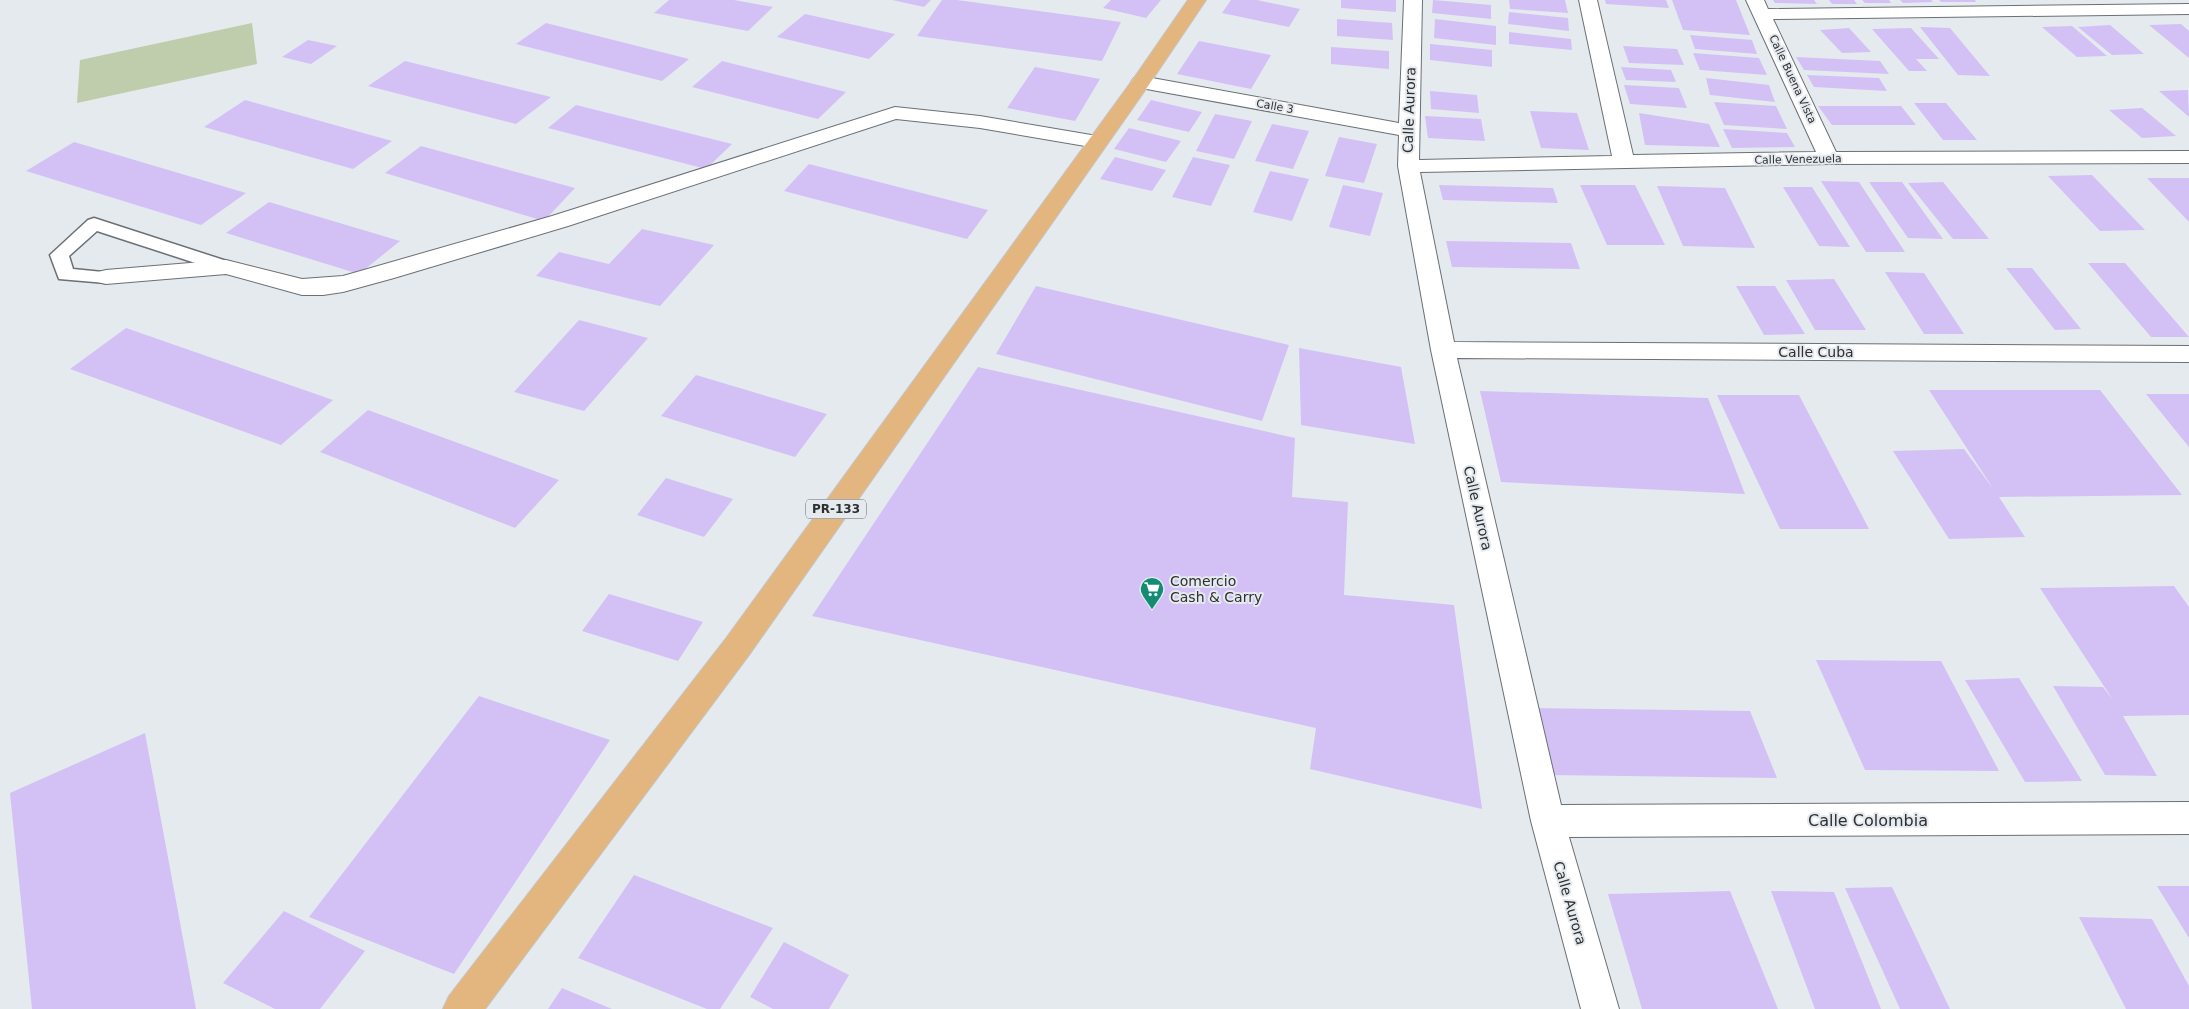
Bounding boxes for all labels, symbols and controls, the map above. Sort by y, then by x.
street label: Calle Buena Vista [1766,33,1819,126]
street label: Calle Aurora [1400,67,1418,153]
street label: Calle 3 [1255,97,1295,116]
street label: Calle Venezuela [1754,152,1842,167]
street label: Calle Cuba [1778,344,1854,360]
street label: Calle Aurora [1461,464,1495,552]
road number: PR-133 [806,499,866,518]
place label: Comercio Cash & Carry [1170,573,1262,605]
supermarket icon: Comercio Cash & Carry [1139,576,1165,610]
street label: Calle Colombia [1808,811,1928,830]
street label: Calle Aurora [1550,859,1590,947]

